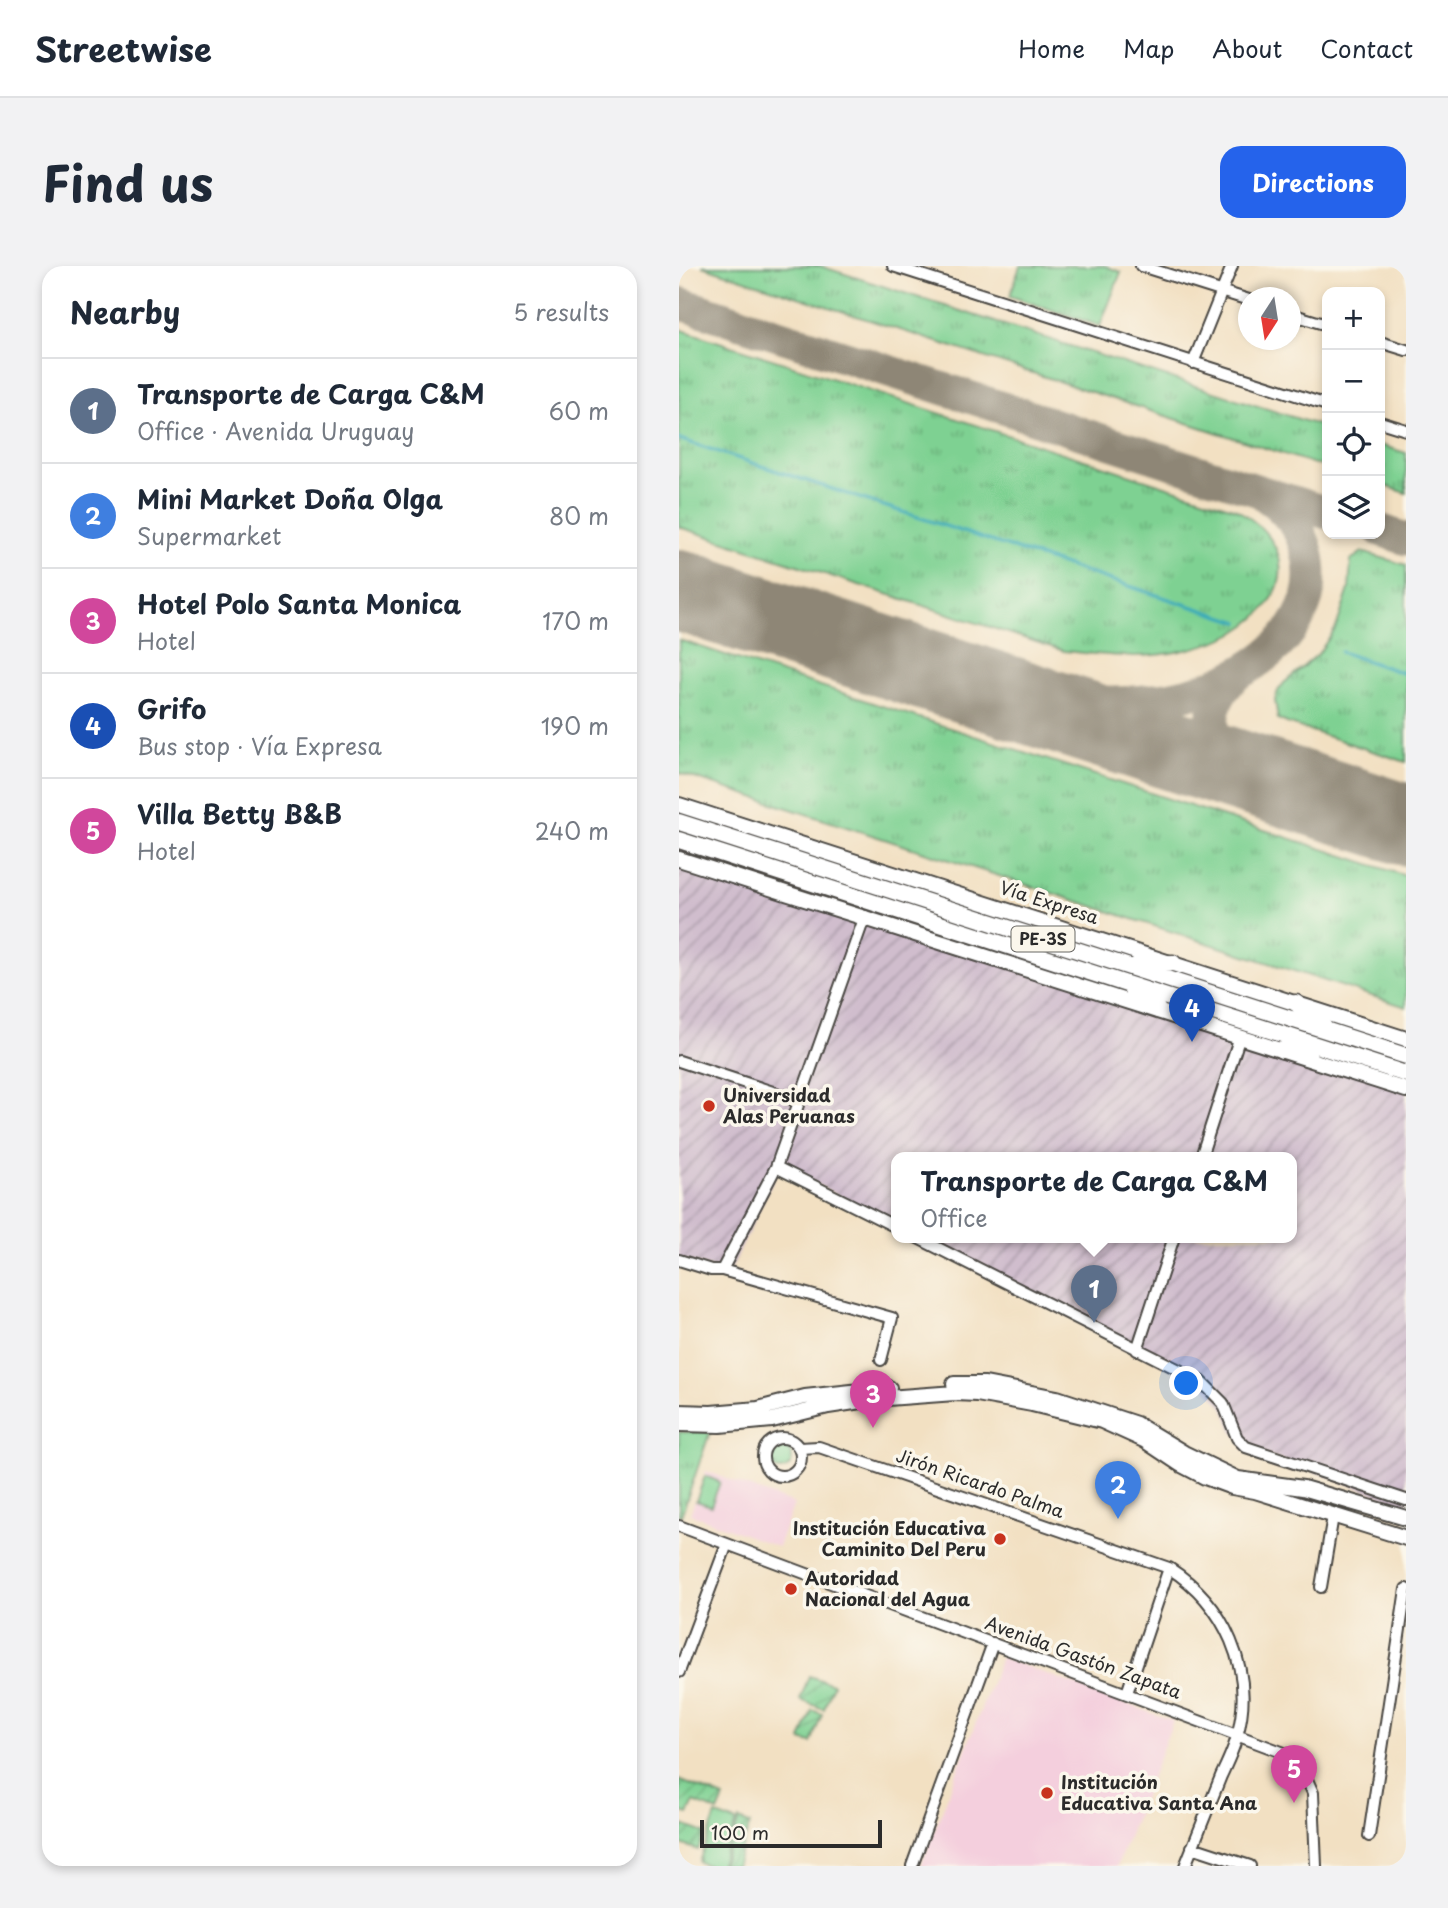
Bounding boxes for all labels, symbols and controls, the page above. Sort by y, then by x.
text: Streetwise [35,23,212,73]
text: Home [1018,30,1085,66]
text: Map [1123,30,1174,66]
text: About [1212,30,1282,66]
text: Contact [1320,30,1413,66]
text: Find us [42,145,213,219]
button: Directions [1220,146,1406,218]
north arrow [1238,287,1301,350]
map controls [1322,287,1385,539]
button: + [1322,287,1385,350]
text: Nearby [70,289,180,334]
text: 5 results [513,294,609,329]
button: − [1322,350,1385,413]
text: Transporte de Carga C&M [137,374,485,413]
text: 1 [88,393,99,428]
text: 60 m [549,393,609,428]
text: Office · Avenida Uruguay [137,413,414,448]
button: locate [1322,413,1385,476]
button: layers [1322,476,1385,539]
text: Mini Market Doña Olga [137,479,443,518]
text: 2 [85,498,101,533]
text: 80 m [549,498,609,533]
text: Supermarket [137,518,281,553]
text: Hotel Polo Santa Monica [137,584,461,623]
text: 3 [85,603,101,638]
text: 170 m [542,603,609,638]
text: Hotel [137,623,196,658]
text: Grifo [137,689,206,728]
text: 4 [85,708,101,743]
text: 190 m [541,708,609,743]
text: Bus stop · Vía Expresa [137,728,382,763]
text: Villa Betty B&B [137,794,342,833]
text: 5 [86,813,100,848]
text: 240 m [535,813,609,848]
text: Hotel [137,833,196,868]
street label: Vía Expresa [997,873,1103,930]
road number: PE-3S [1011,926,1075,952]
pin: 4 [1169,984,1215,1042]
place label: Universidad Alas Peruanas [722,1081,855,1129]
marker: Universidad Alas Peruanas [701,1098,717,1114]
popup [891,1152,1297,1243]
text: Transporte de Carga C&M [920,1161,1268,1200]
text: Office [920,1200,987,1235]
pin: 1 [1071,1265,1117,1323]
your location [1169,1366,1203,1400]
pin: 3 [850,1370,896,1428]
street label: Jirón Ricardo Palma [893,1441,1069,1524]
pin: 2 [1095,1461,1141,1519]
place label: Institución Educativa Caminito Del Peru [793,1514,986,1562]
marker: Institución Educativa Caminito Del Peru [992,1531,1008,1547]
place label: Autoridad Nacional del Agua [805,1564,970,1612]
marker: Autoridad Nacional del Agua [783,1581,799,1597]
street label: Avenida Gastón Zapata [982,1609,1186,1705]
pin: 5 [1271,1745,1317,1803]
place label: Institución Educativa Santa Ana [1061,1768,1257,1816]
marker: Institución Educativa Santa Ana [1039,1785,1055,1801]
scale bar [700,1817,882,1849]
text: 100 m [711,1818,769,1846]

